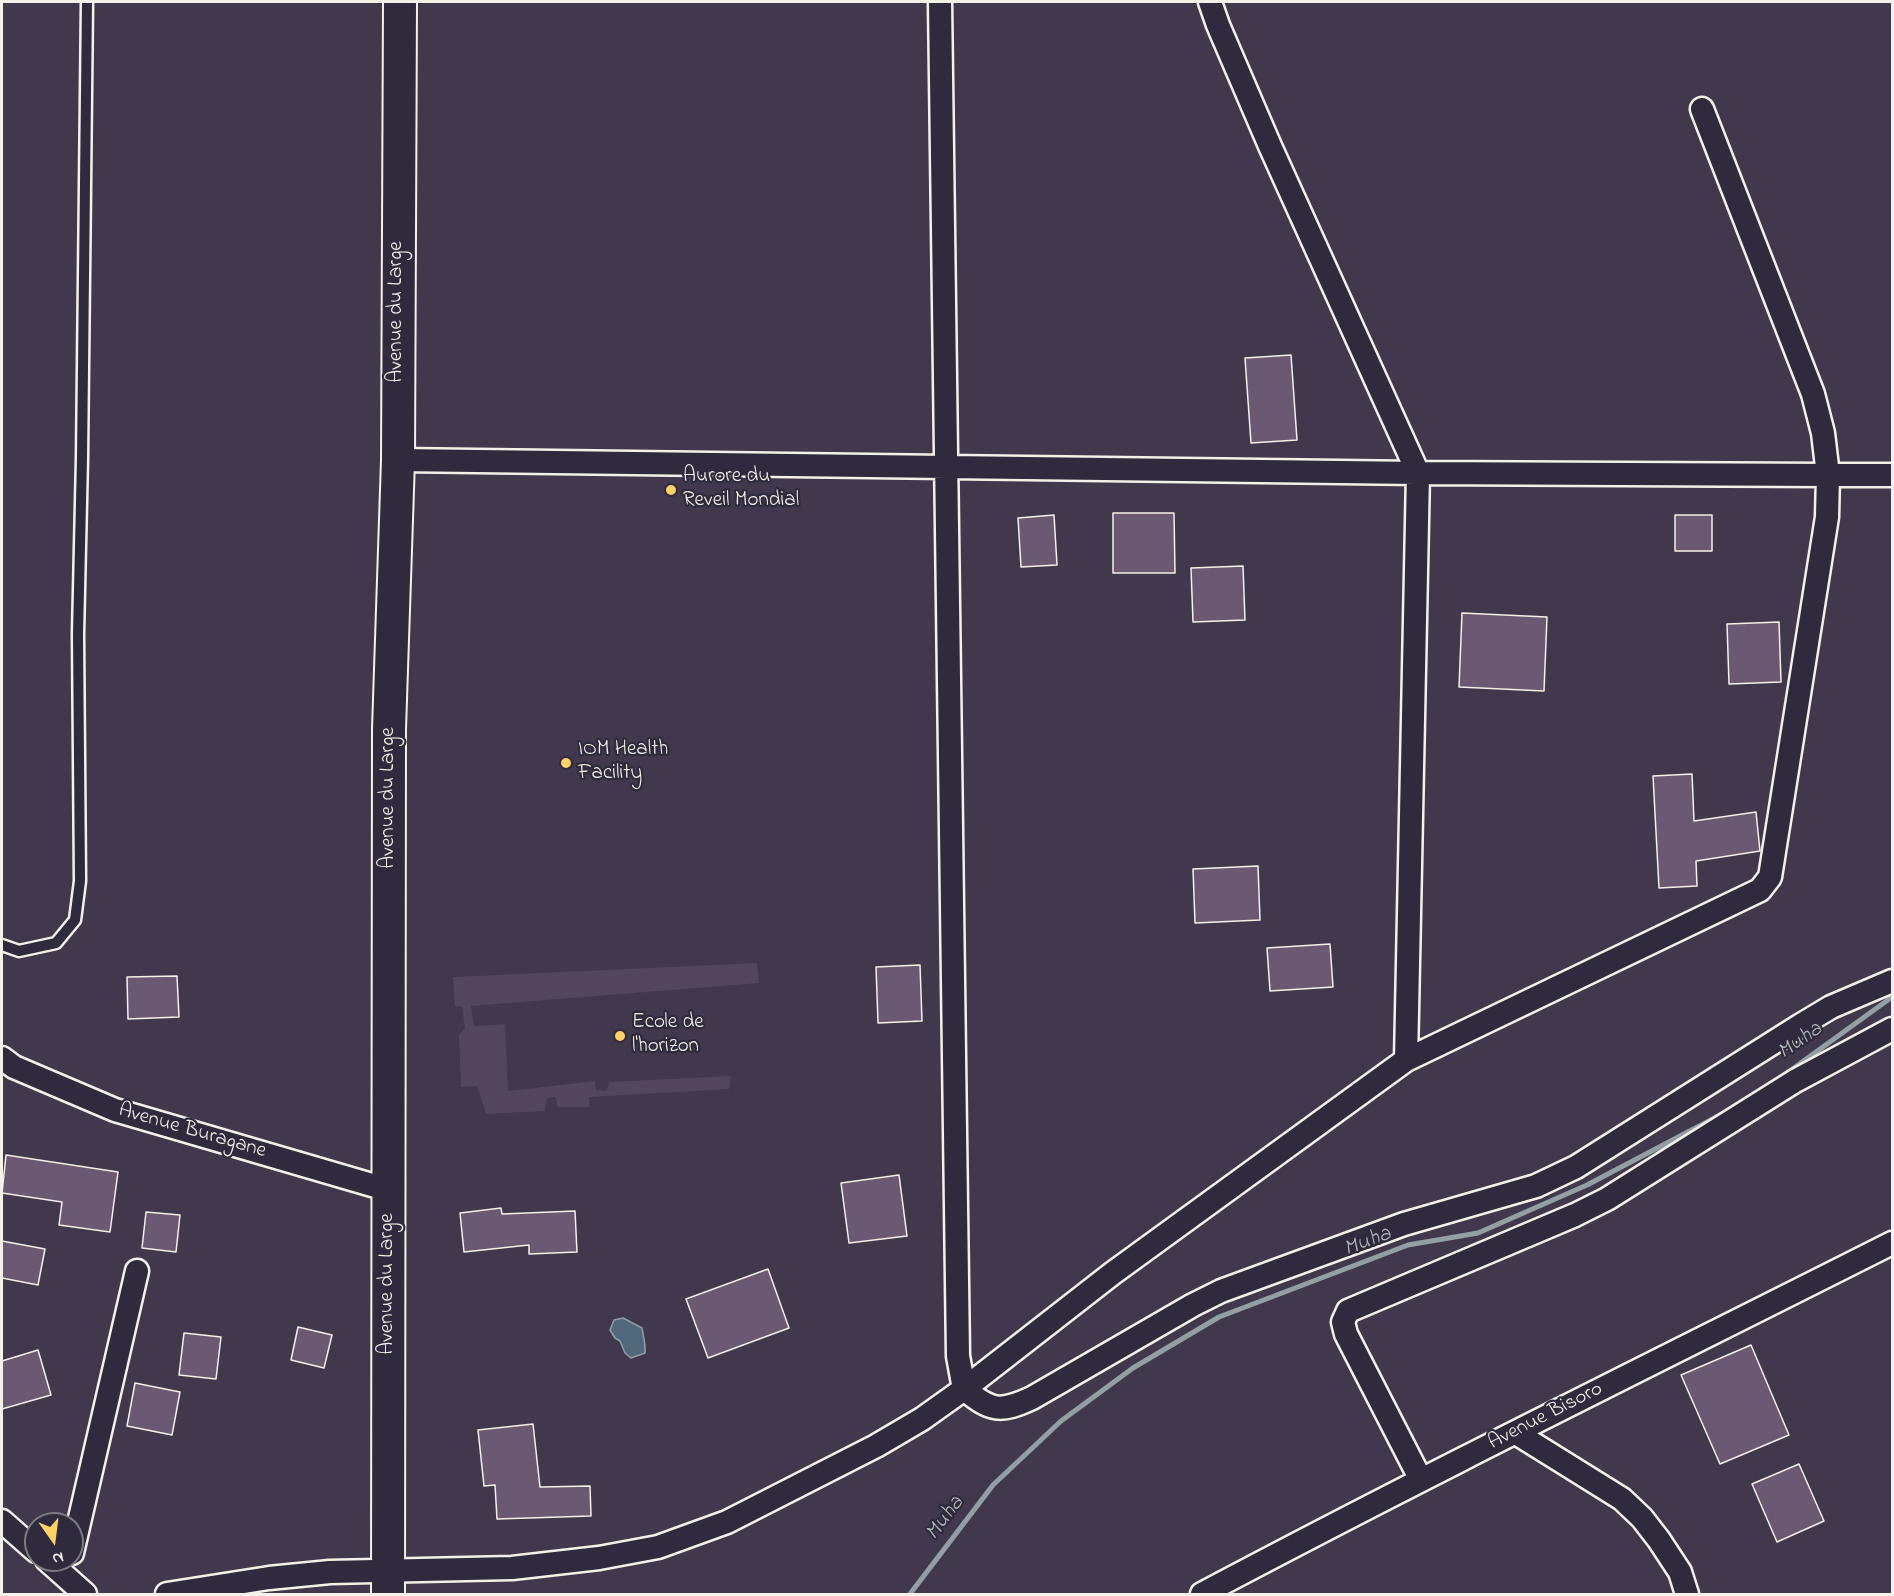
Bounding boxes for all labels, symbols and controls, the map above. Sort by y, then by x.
street label: Avenue du Large [385,241,411,383]
place label: Aurore du Reveil Mondial [683,465,799,515]
marker: Aurore du Reveil Mondial [664,483,678,497]
street label: Avenue du Large [377,727,403,869]
place label: IOM Health Facility [578,738,668,788]
marker: IOM Health Facility [559,756,573,770]
place label: Ecole de l'horizon [632,1011,704,1061]
water label: Muha [1774,1017,1828,1067]
marker: Ecole de l'horizon [613,1029,627,1043]
street label: Avenue Buragane [115,1099,269,1165]
street label: Avenue du Large [376,1213,402,1355]
water label: Muha [1341,1222,1395,1264]
street label: Avenue Bisoro [1485,1377,1607,1457]
water label: Muha [921,1492,971,1546]
north arrow [24,1512,84,1572]
text: N [50,1545,66,1570]

